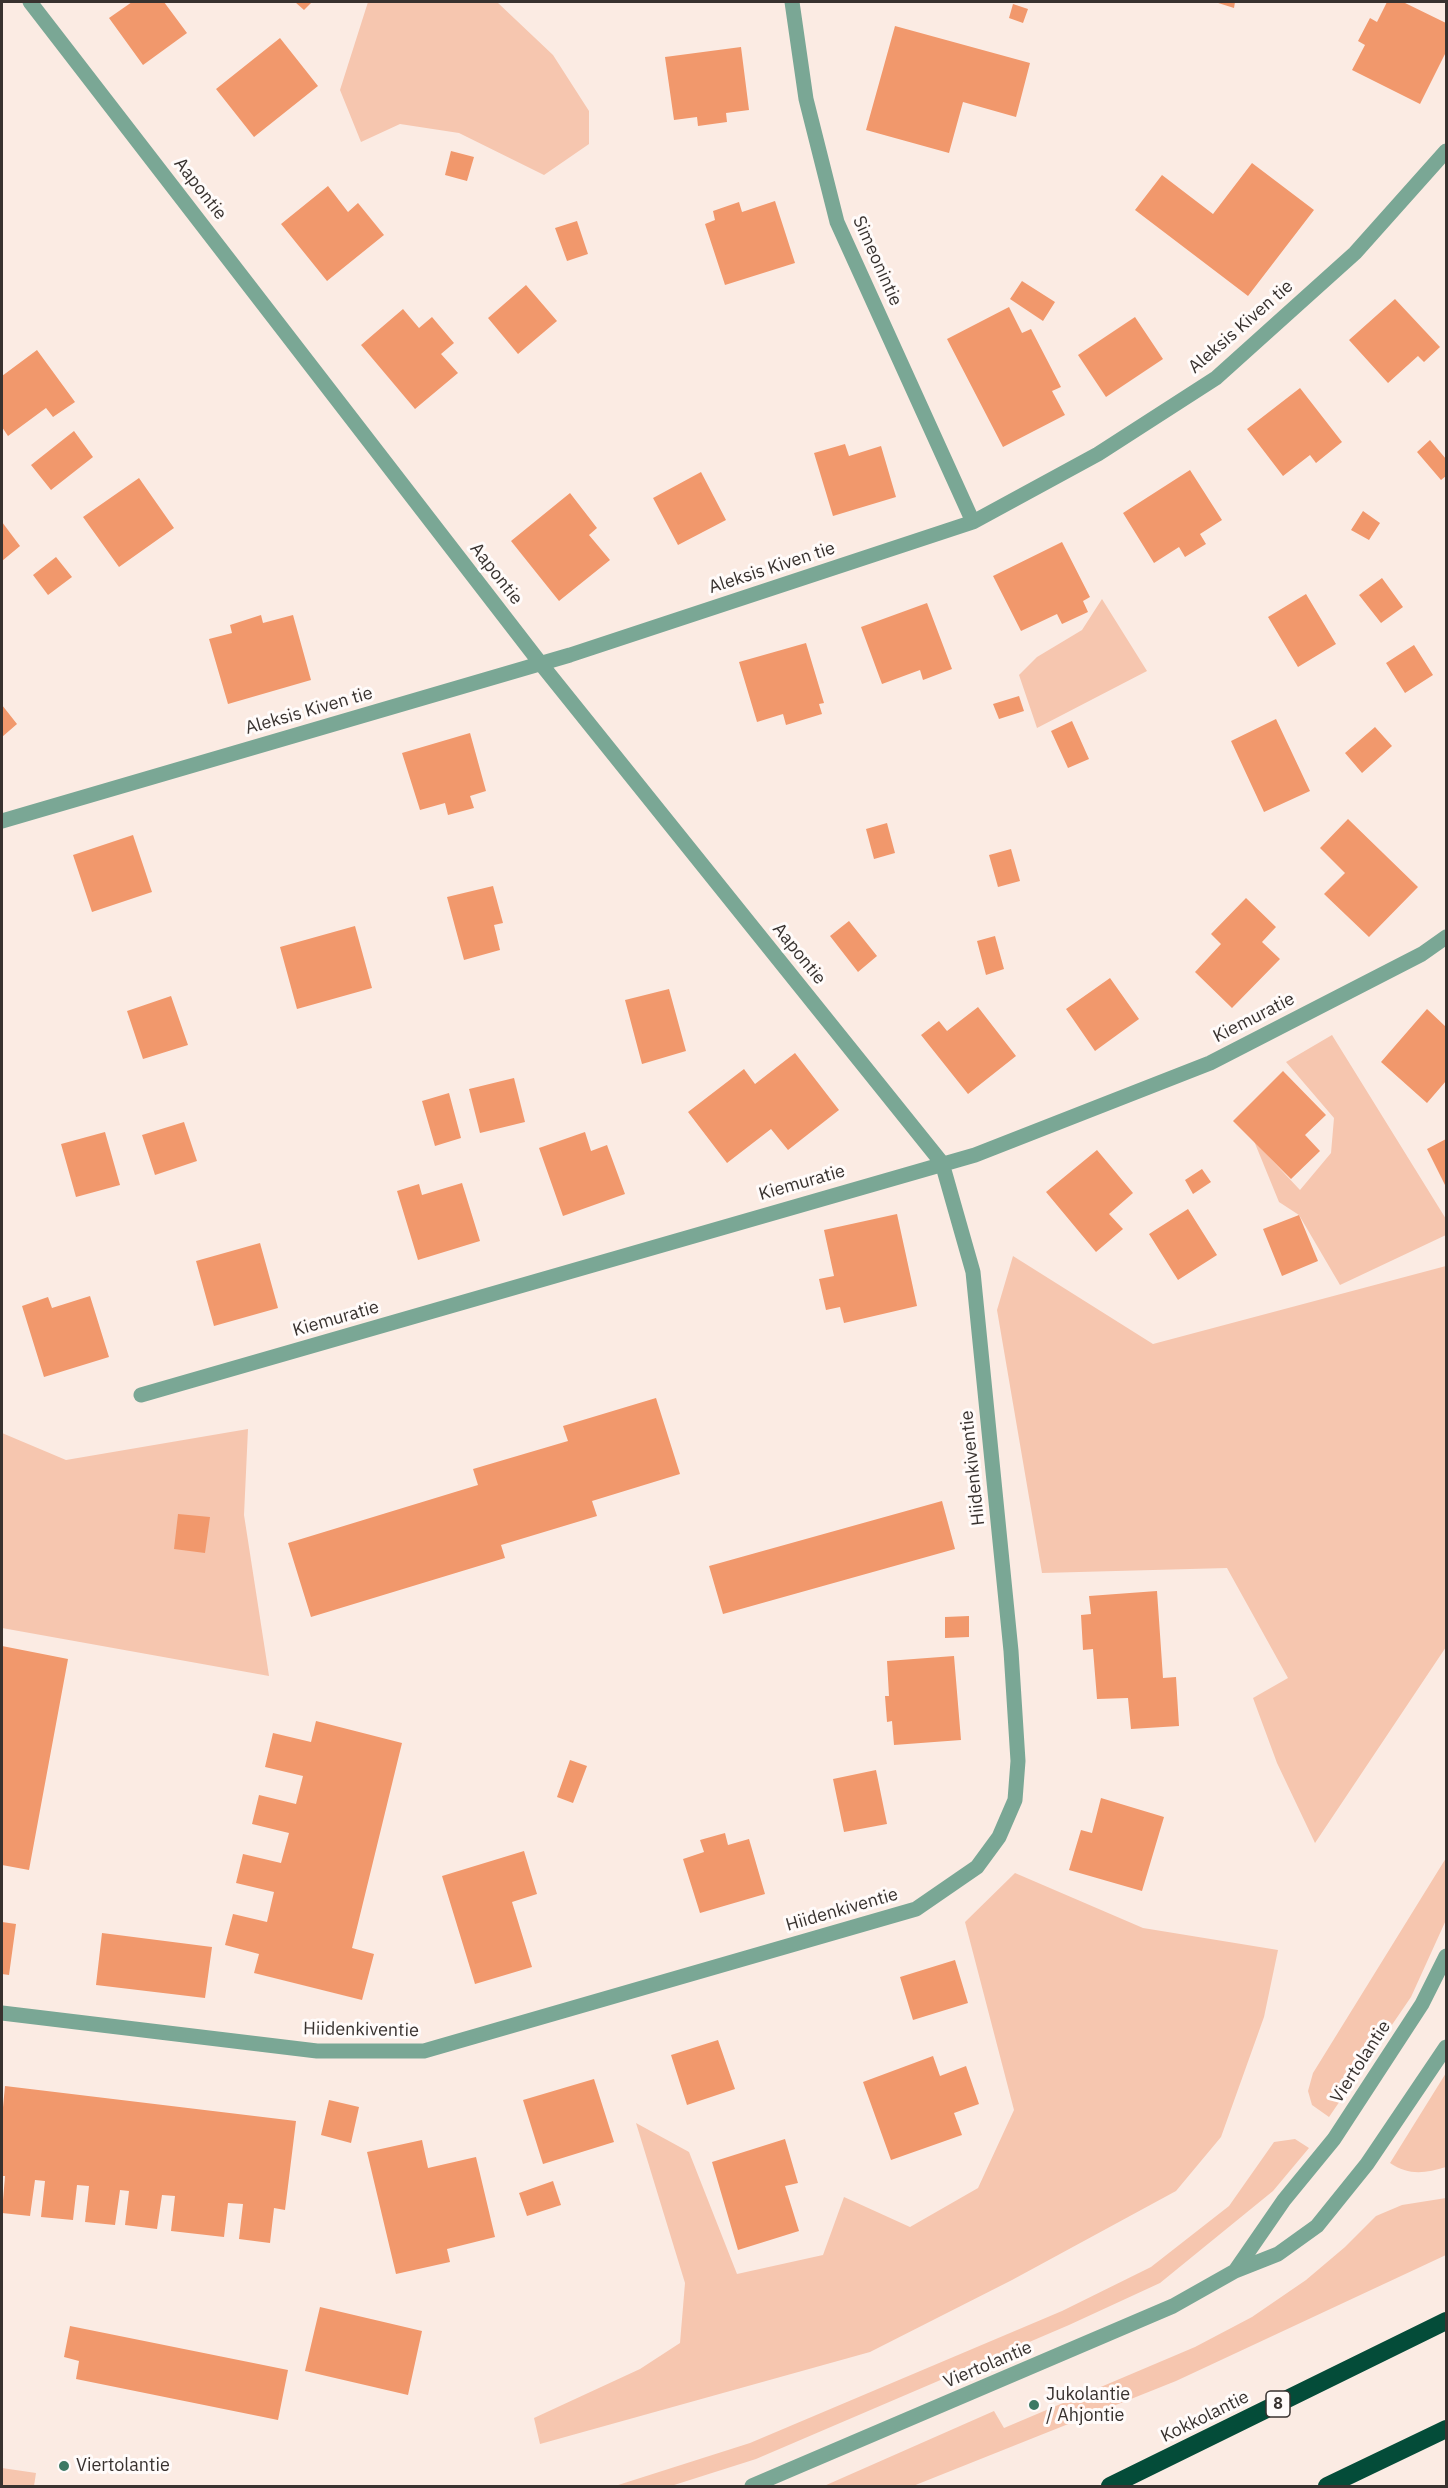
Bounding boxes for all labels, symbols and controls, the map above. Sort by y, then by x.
street label: Aapontie [169,154,231,224]
street label: Simeonintie [848,213,906,309]
street label: Aleksis Kiven tie [1184,276,1298,378]
street label: Aleksis Kiven tie [706,537,838,599]
street label: Aapontie [465,539,527,609]
street label: Aleksis Kiven tie [243,682,375,740]
street label: Aapontie [768,919,830,989]
street label: Kiemuratie [1210,988,1298,1048]
street label: Kiemuratie [756,1160,848,1206]
street label: Kiemuratie [290,1296,382,1342]
street label: Hiidenkiventie [956,1409,990,1527]
street label: Hiidenkiventie [783,1884,901,1936]
street label: Viertolantie [1326,2017,1396,2107]
street label: Hiidenkiventie [303,2018,419,2042]
street label: Viertolantie [941,2337,1035,2393]
place label: Jukolantie / Ahjontie [1046,2384,1130,2426]
street label: Kokkolantie [1157,2386,1253,2448]
road number: 8 [1266,2391,1290,2417]
marker: Jukolantie / Ahjontie [1027,2398,1041,2412]
place label: Viertolantie [76,2455,170,2477]
marker: Viertolantie [57,2459,71,2473]

